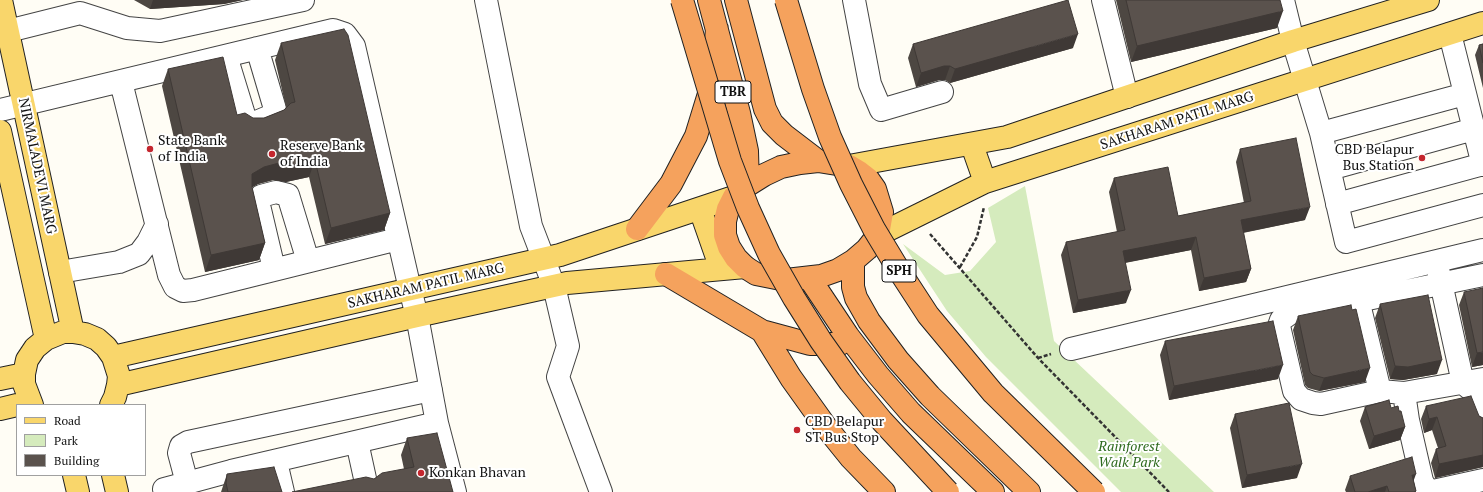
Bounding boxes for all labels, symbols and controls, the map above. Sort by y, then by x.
road number: TBR [715,81,751,103]
street label: SAKHARAM PATIL MARG [1098,88,1256,154]
street label: NIRMALADEVI MARG [14,96,60,236]
place label: State Bank of India [158,133,225,166]
place label: Reserve Bank of India [280,138,363,170]
place label: CBD Belapur Bus Station [1335,142,1414,174]
marker: State Bank of India [145,144,155,154]
marker: Reserve Bank of India [267,149,277,159]
marker: CBD Belapur Bus Station [1417,153,1427,163]
street label: SAKHARAM PATIL MARG [346,260,506,312]
road number: SPH [882,260,916,282]
legend [16,404,146,476]
text: Road [54,413,81,428]
place label: CBD Belapur ST Bus Stop [805,414,884,446]
marker: CBD Belapur ST Bus Stop [792,425,802,435]
text: Park [54,433,78,448]
park label: Rainforest Walk Park [1098,439,1160,472]
text: Building [54,453,99,468]
place label: Konkan Bhavan [429,465,526,481]
marker: Konkan Bhavan [416,468,426,478]

